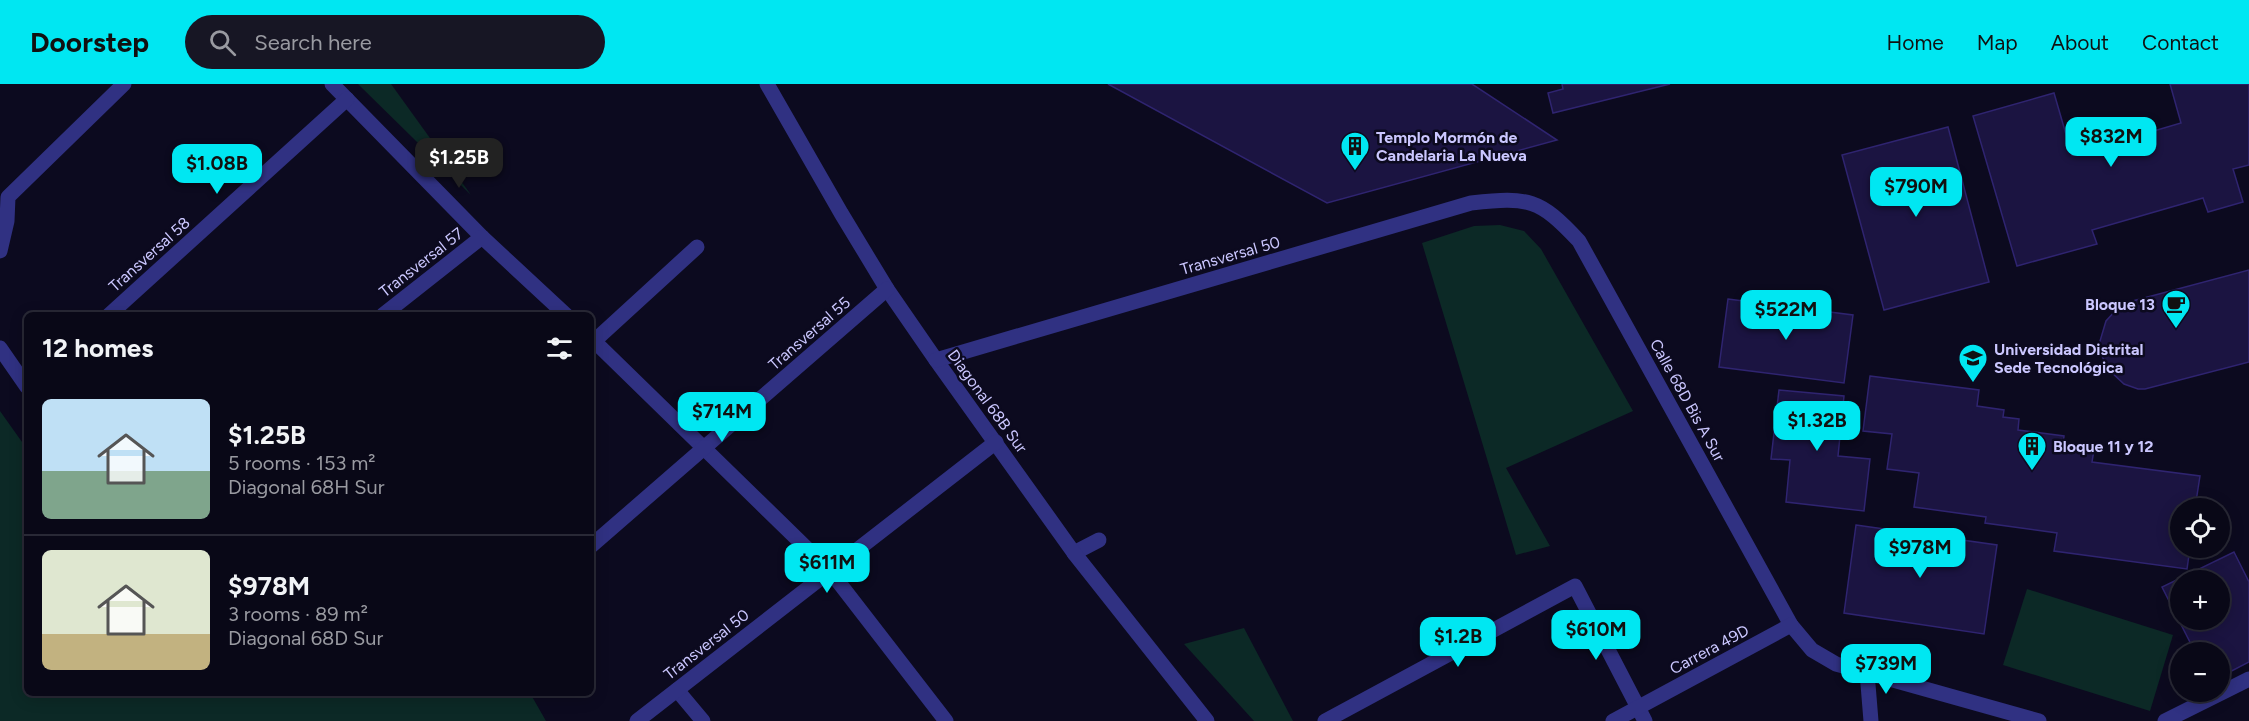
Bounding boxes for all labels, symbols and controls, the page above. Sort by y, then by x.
search box [185,15,605,69]
text: Doorstep [30,25,149,59]
icon: search [206,26,239,59]
text: Search here [254,29,372,56]
text: Home [1887,30,1944,55]
text: Map [1977,30,2018,55]
text: About [2051,30,2109,55]
text: Contact [2142,30,2219,55]
pin: $832M [2069,117,2153,168]
text: $832M [2079,124,2143,148]
place label: Templo Mormón de Candelaria La Nueva [1376,128,1527,165]
building icon: Templo Mormón de Candelaria La Nueva [1339,130,1371,172]
pin: $1.25B [410,138,508,189]
pin: $1.08B [168,144,266,195]
text: $1.25B [429,145,489,169]
text: $1.08B [186,151,248,175]
pin: $790M [1874,167,1958,218]
text: $790M [1884,174,1948,198]
street label: Transversal 58 [105,213,194,296]
street label: Transversal 57 [376,224,467,301]
street label: Transversal 50 [1178,232,1282,279]
cafe icon: Bloque 13 [2160,288,2192,330]
pin: $522M [1744,290,1828,341]
street label: Transversal 55 [765,293,854,374]
place label: Bloque 13 [2085,295,2155,314]
text: $522M [1755,297,1818,321]
text: 12 homes [42,332,153,364]
icon: filters [543,332,576,365]
street label: Calle 68D Bis A Sur [1646,336,1729,465]
place label: Universidad Distrital Sede Tecnológica [1994,340,2143,377]
school or university icon: Universidad Distrital Sede Tecnológica [1957,342,1989,384]
street label: Diagonal 68B Sur [944,346,1032,457]
pin: $714M [680,392,764,443]
text: $714M [692,399,752,423]
pin: $1.32B [1768,401,1866,452]
text: $1.32B [1787,408,1847,432]
text: $1.25B [228,419,306,451]
icon: home [90,423,162,495]
building icon: Bloque 11 y 12 [2016,430,2048,472]
place label: Bloque 11 y 12 [2053,437,2154,456]
text: 5 rooms · 153 m² [228,451,376,475]
text: Diagonal 68H Sur [228,475,384,499]
map controls [2170,498,2230,702]
button: locate [2170,498,2230,558]
pin: $978M [1878,528,1962,579]
text: $978M [1888,535,1952,559]
pin: $611M [785,543,869,594]
text: $611M [799,550,855,574]
text: $978M [228,570,310,602]
button: + [2170,570,2230,630]
icon: home [90,574,162,646]
text: 3 rooms · 89 m² [228,602,368,626]
street label: Transversal 50 [660,605,753,684]
pin: $610M [1554,610,1638,661]
pin: $1.2B [1416,617,1500,668]
text: $610M [1565,617,1627,641]
street label: Carrera 49D [1666,621,1752,678]
text: $1.2B [1434,624,1482,648]
text: Diagonal 68D Sur [228,626,383,650]
button: − [2170,642,2230,702]
pin: $739M [1844,644,1928,695]
text: $739M [1855,651,1917,675]

